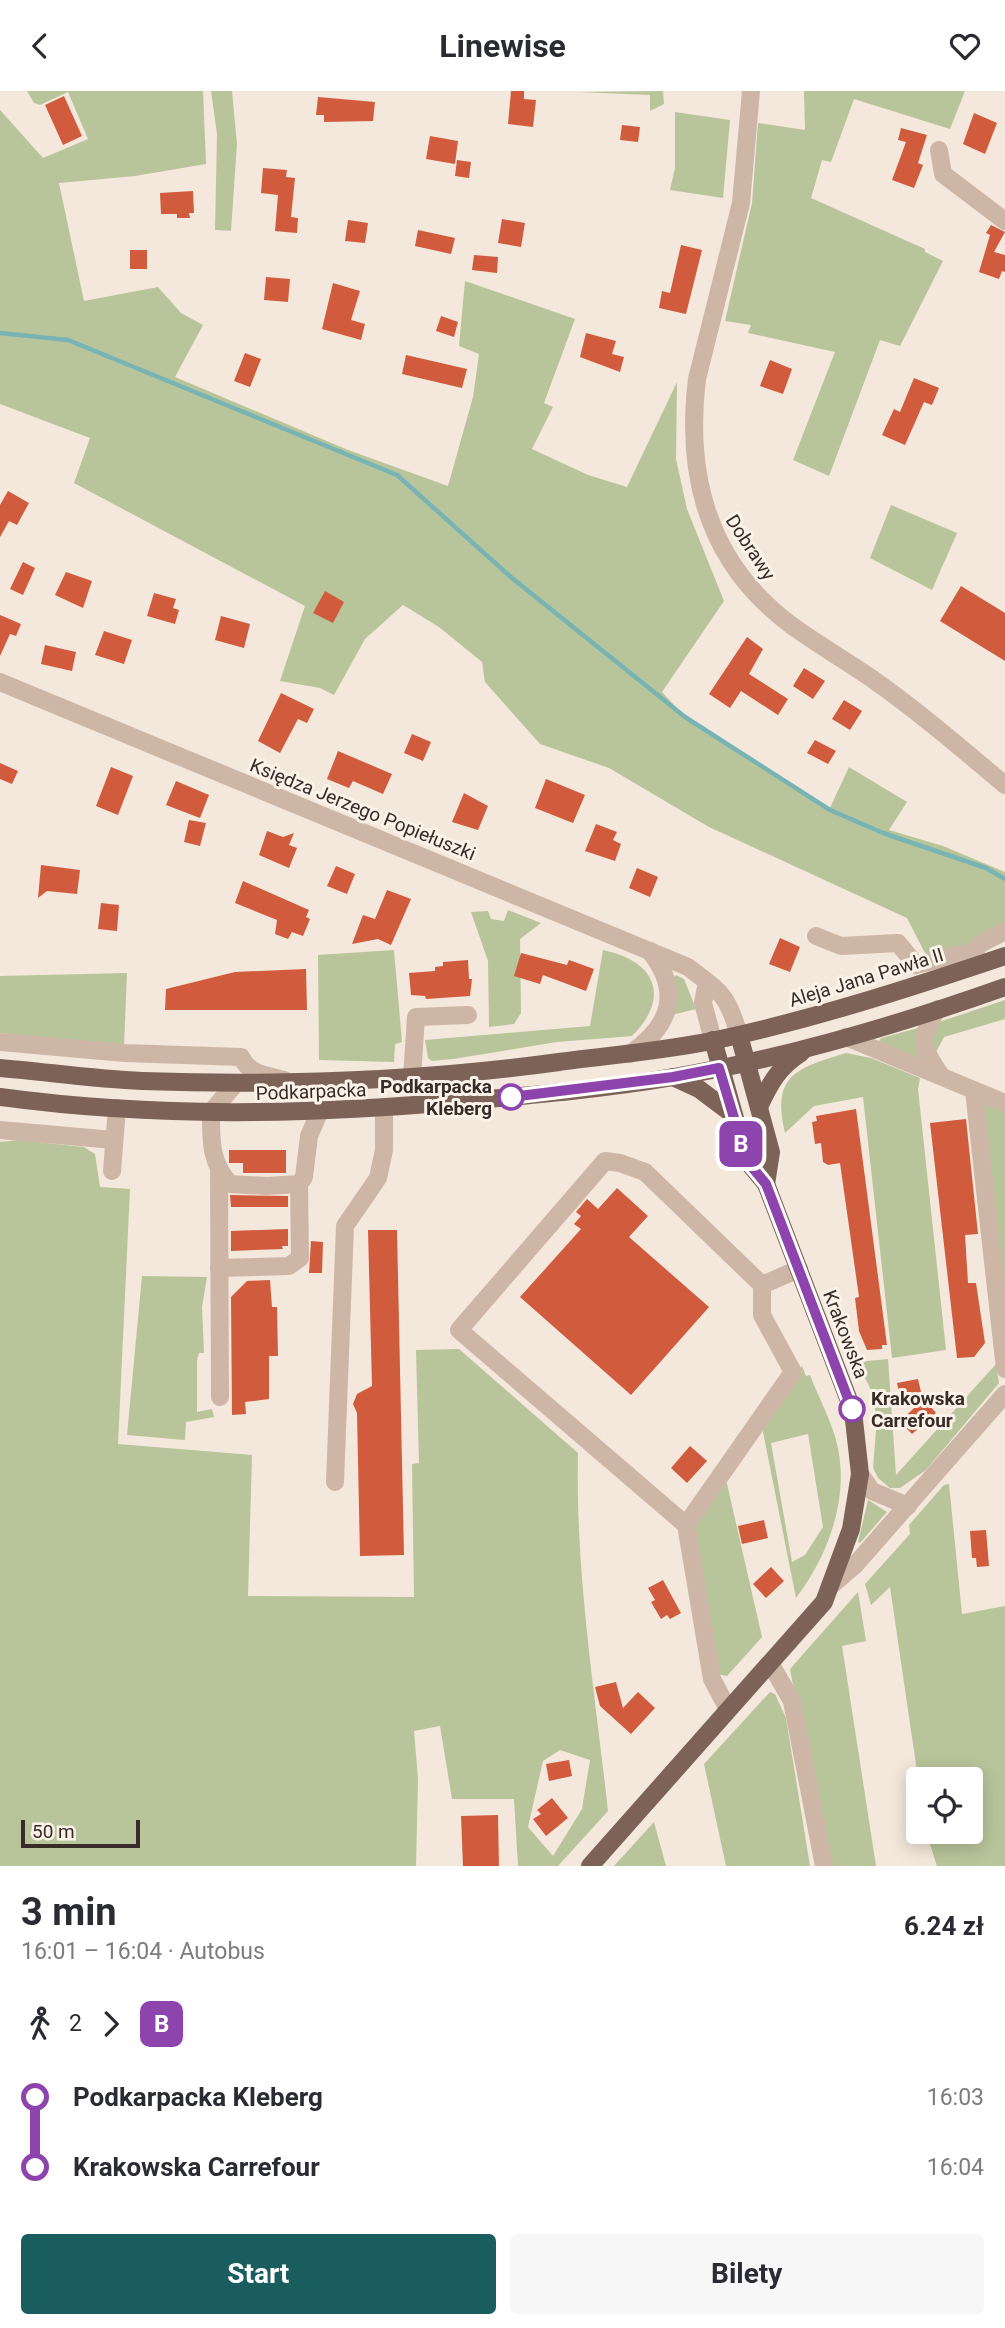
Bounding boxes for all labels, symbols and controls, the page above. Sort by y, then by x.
icon: back [21,27,59,65]
text: Linewise [439,27,566,65]
icon: heart [946,27,984,65]
street label: Dobrawy [721,510,780,584]
street label: Księdza Jerzego Popiełuszki [247,754,479,865]
street label: Aleja Jana Pawła II [786,943,946,1012]
place label: Podkarpacka Kleberg [380,1075,492,1120]
street label: Podkarpacka [255,1078,367,1105]
marker: Podkarpacka Kleberg [498,1084,524,1110]
line badge: B [718,1121,764,1167]
text: B [733,1130,749,1158]
street label: Krakowska [818,1287,873,1382]
place label: Krakowska Carrefour [871,1387,965,1432]
marker: Krakowska Carrefour [839,1396,865,1422]
map controls [906,1767,983,1844]
button: locate [906,1767,983,1844]
scale bar [21,1817,140,1849]
text: 50 m [32,1820,75,1843]
text: 3 min [21,1890,117,1934]
text: 6.24 zł [904,1911,984,1941]
text: 16:01 – 16:04 · Autobus [21,1938,265,1965]
icon: walk [21,2005,59,2043]
icon: forward [92,2005,130,2043]
text: 2 [69,2010,82,2037]
text: B [154,2010,169,2038]
text: Podkarpacka Kleberg [73,2082,323,2112]
text: 16:03 [927,2084,984,2111]
text: Krakowska Carrefour [73,2152,320,2182]
text: 16:04 [927,2154,984,2181]
button: Start [21,2234,496,2314]
button: Bilety [510,2234,984,2314]

